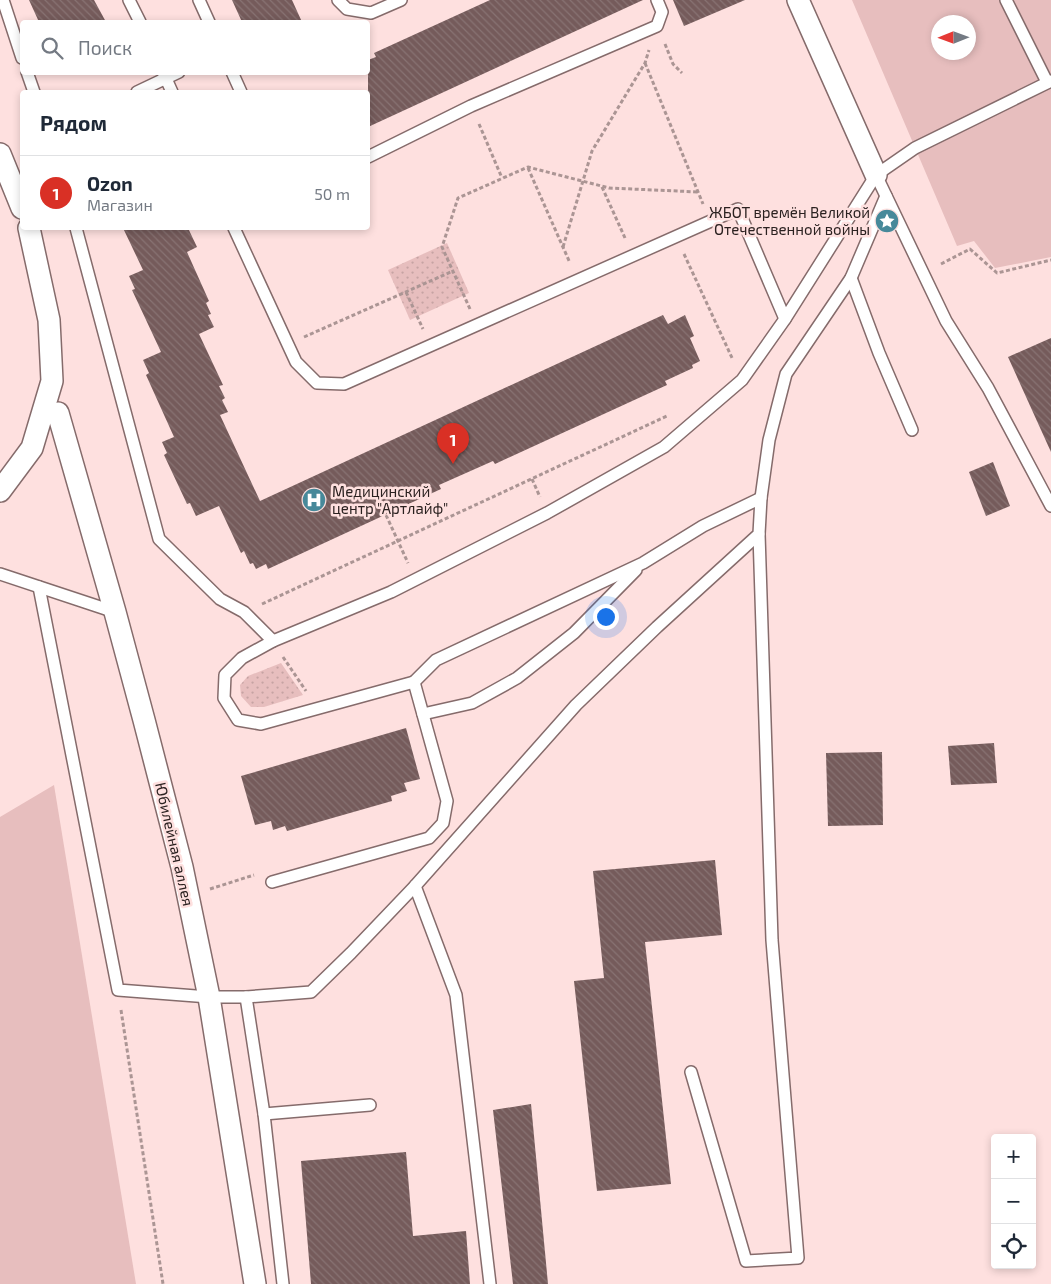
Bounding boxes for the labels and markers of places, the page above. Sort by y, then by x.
place label: ЖБОТ времён Великой Отечественной войны [709,203,870,238]
place icon: ЖБОТ времён Великой Отечественной войны [874,208,900,234]
pin: 1 [437,423,469,464]
place label: Медицинский центр "Артлайф" [332,482,448,517]
hospital icon: Медицинский центр "Артлайф" [301,487,327,513]

